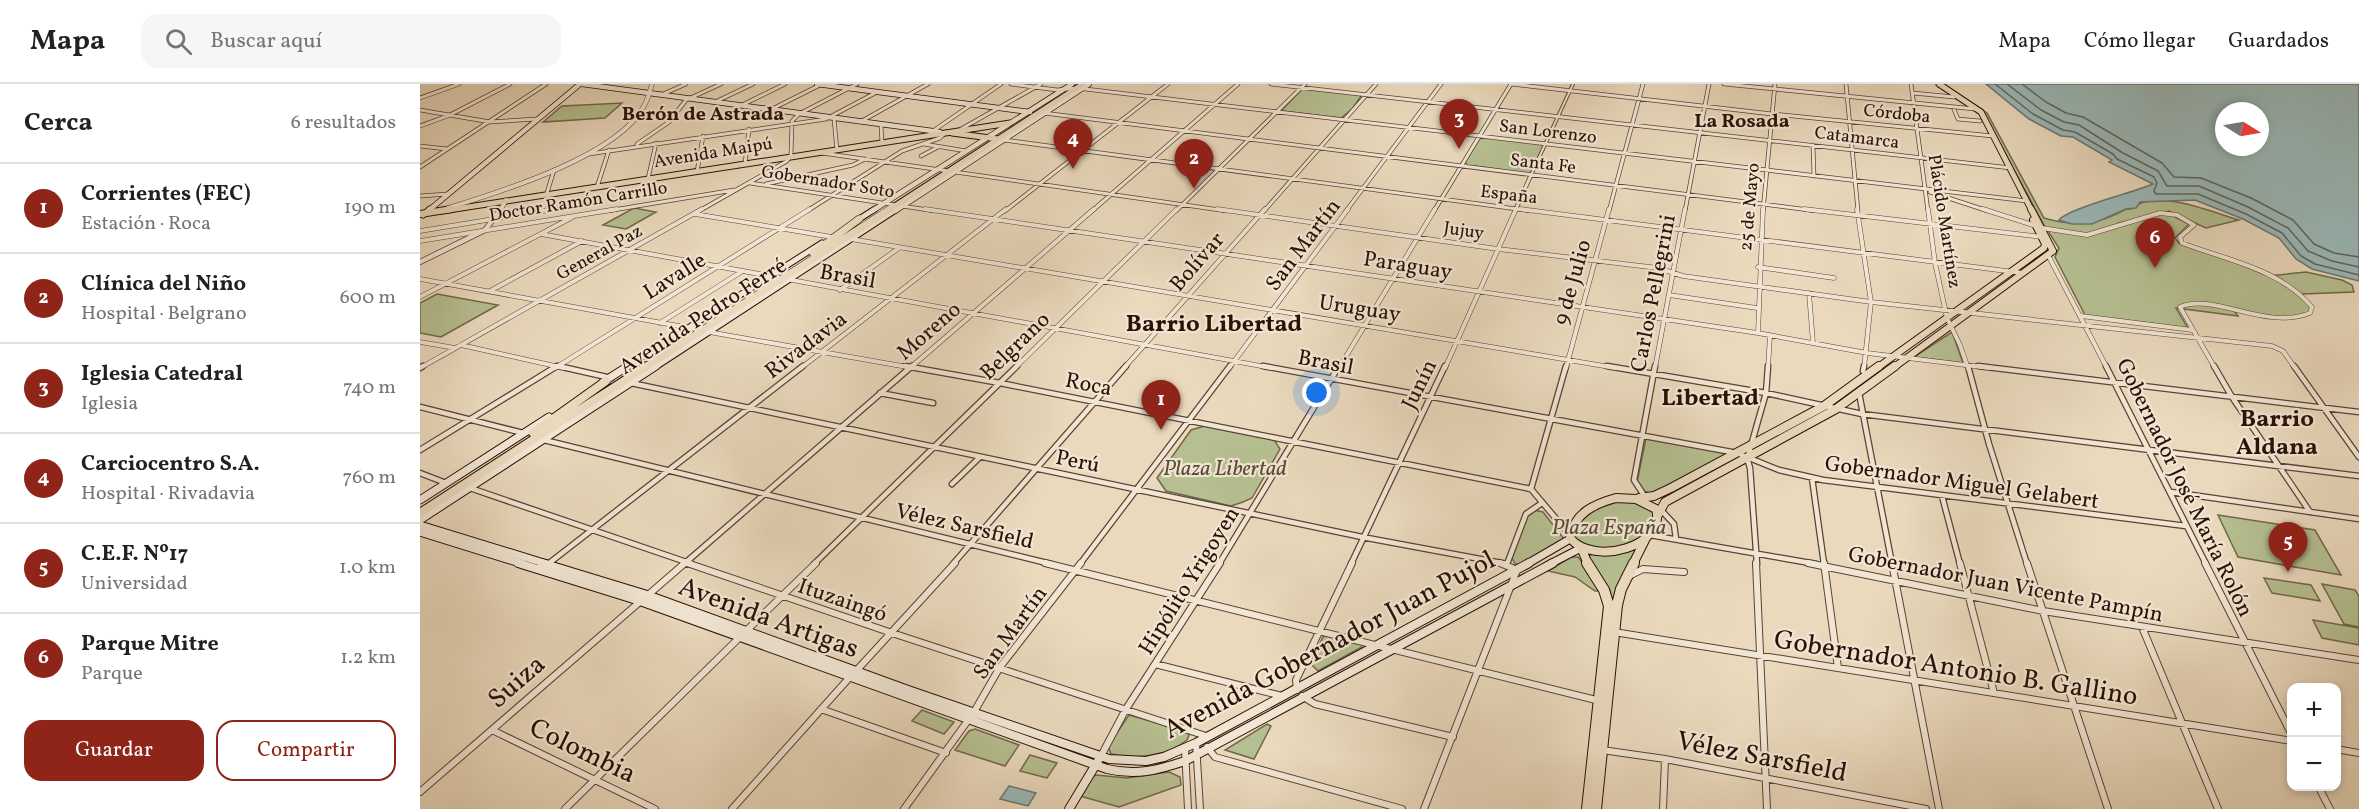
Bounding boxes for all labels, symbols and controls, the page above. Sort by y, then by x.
search box [141,14,561,68]
text: Mapa [30,22,105,61]
icon: search [162,25,195,58]
text: Buscar aquí [210,26,322,57]
text: Mapa [1998,27,2051,56]
text: Cómo llegar [2084,27,2195,56]
text: Guardados [2228,27,2329,56]
street label: Córdoba [1862,99,1932,130]
pin: 3 [1440,100,1478,149]
district label: Berón de Astrada [622,101,784,129]
north arrow [2215,102,2269,156]
text: Cerca [24,105,93,141]
district label: La Rosada [1694,108,1790,136]
text: 6 resultados [291,109,396,137]
street label: San Lorenzo [1497,114,1598,151]
pin: 4 [1054,120,1092,169]
street label: Catamarca [1813,121,1901,156]
street label: Avenida Maipú [652,132,774,175]
pin: 2 [1174,140,1214,189]
street label: Santa Fe [1508,148,1577,181]
street label: Plácido Martínez [1921,153,1966,290]
street label: Gobernador Soto [759,160,896,205]
street label: 25 de Mayo [1734,162,1767,252]
street label: Doctor Ramón Carrillo [487,176,669,229]
text: Corrientes (FEC) [81,179,251,210]
street label: España [1479,180,1539,211]
street label: San Martín [1259,193,1349,298]
text: 1 [39,194,48,222]
text: 190 m [344,194,396,222]
text: Estación · Roca [81,210,211,238]
street label: Carlos Pellegrini [1624,212,1685,375]
street label: Jujuy [1442,216,1486,247]
pin: 6 [2136,218,2174,268]
street label: General Paz [552,219,647,287]
street label: Bolívar [1163,226,1233,299]
street label: 9 de Julio [1546,236,1600,329]
street label: Paraguay [1361,244,1454,289]
street label: Lavalle [638,246,713,308]
street label: Avenida Pedro Ferré [613,251,793,383]
street label: Brasil [817,257,878,298]
text: Clínica del Niño [81,269,246,300]
text: 2 [38,284,49,312]
text: 600 m [340,284,396,312]
street label: Uruguay [1317,288,1403,331]
street label: Moreno [891,295,969,369]
text: Hospital · Belgrano [81,300,247,328]
street label: Rivadavia [759,305,854,387]
street label: Belgrano [974,305,1058,388]
district label: Barrio Libertad [1126,308,1303,342]
street label: Brasil [1295,343,1356,384]
street label: Gobernador José María Rolón [2107,353,2260,623]
street label: Junín [1395,355,1446,416]
text: Iglesia Catedral [81,359,243,390]
street label: Roca [1062,366,1115,405]
text: 3 [38,374,49,402]
text: 740 m [343,374,396,402]
your location [1302,378,1331,407]
pin: 1 [1142,380,1180,430]
district label: Libertad [1661,382,1759,416]
text: Iglesia [81,390,138,418]
district label: Barrio Aldana [2236,403,2318,465]
street label: Perú [1053,443,1102,482]
text: Carciocentro S.A. [81,449,260,480]
street label: Gobernador Miguel Gelabert [1822,449,2101,518]
park label: Plaza Libertad [1163,454,1287,485]
text: 4 [37,464,50,492]
text: 760 m [342,464,396,492]
text: Hospital · Rivadavia [81,480,255,508]
street label: Vélez Sarsfield [892,496,1037,558]
street label: Hipólito Yrigoyen [1132,501,1248,662]
park label: Plaza España [1552,513,1666,544]
pin: 5 [2268,522,2308,572]
text: C.E.F. Nº17 [81,539,188,570]
street label: Gobernador Juan Vicente Pampín [1845,540,2166,631]
street label: Avenida Gobernador Juan Pujol [1157,542,1503,750]
text: 5 [39,554,48,582]
text: 1.0 km [339,554,396,582]
street label: Avenida Artigas [673,569,864,669]
text: Universidad [81,570,188,598]
street label: Ituzaingó [793,572,891,631]
street label: San Martín [967,580,1056,687]
street label: Gobernador Antonio B. Gallino [1771,621,2140,717]
text: Parque Mitre [81,629,219,660]
text: 6 [38,644,49,672]
text: 1.2 km [340,644,396,672]
street label: Suiza [480,647,554,718]
text: Parque [81,660,143,688]
map controls [2287,683,2341,791]
button: + [2287,683,2341,737]
street label: Colombia [522,710,642,794]
button: Guardar [24,720,204,781]
button: Compartir [216,720,396,781]
street label: Vélez Sarsfield [1673,723,1850,793]
button: − [2287,737,2341,791]

